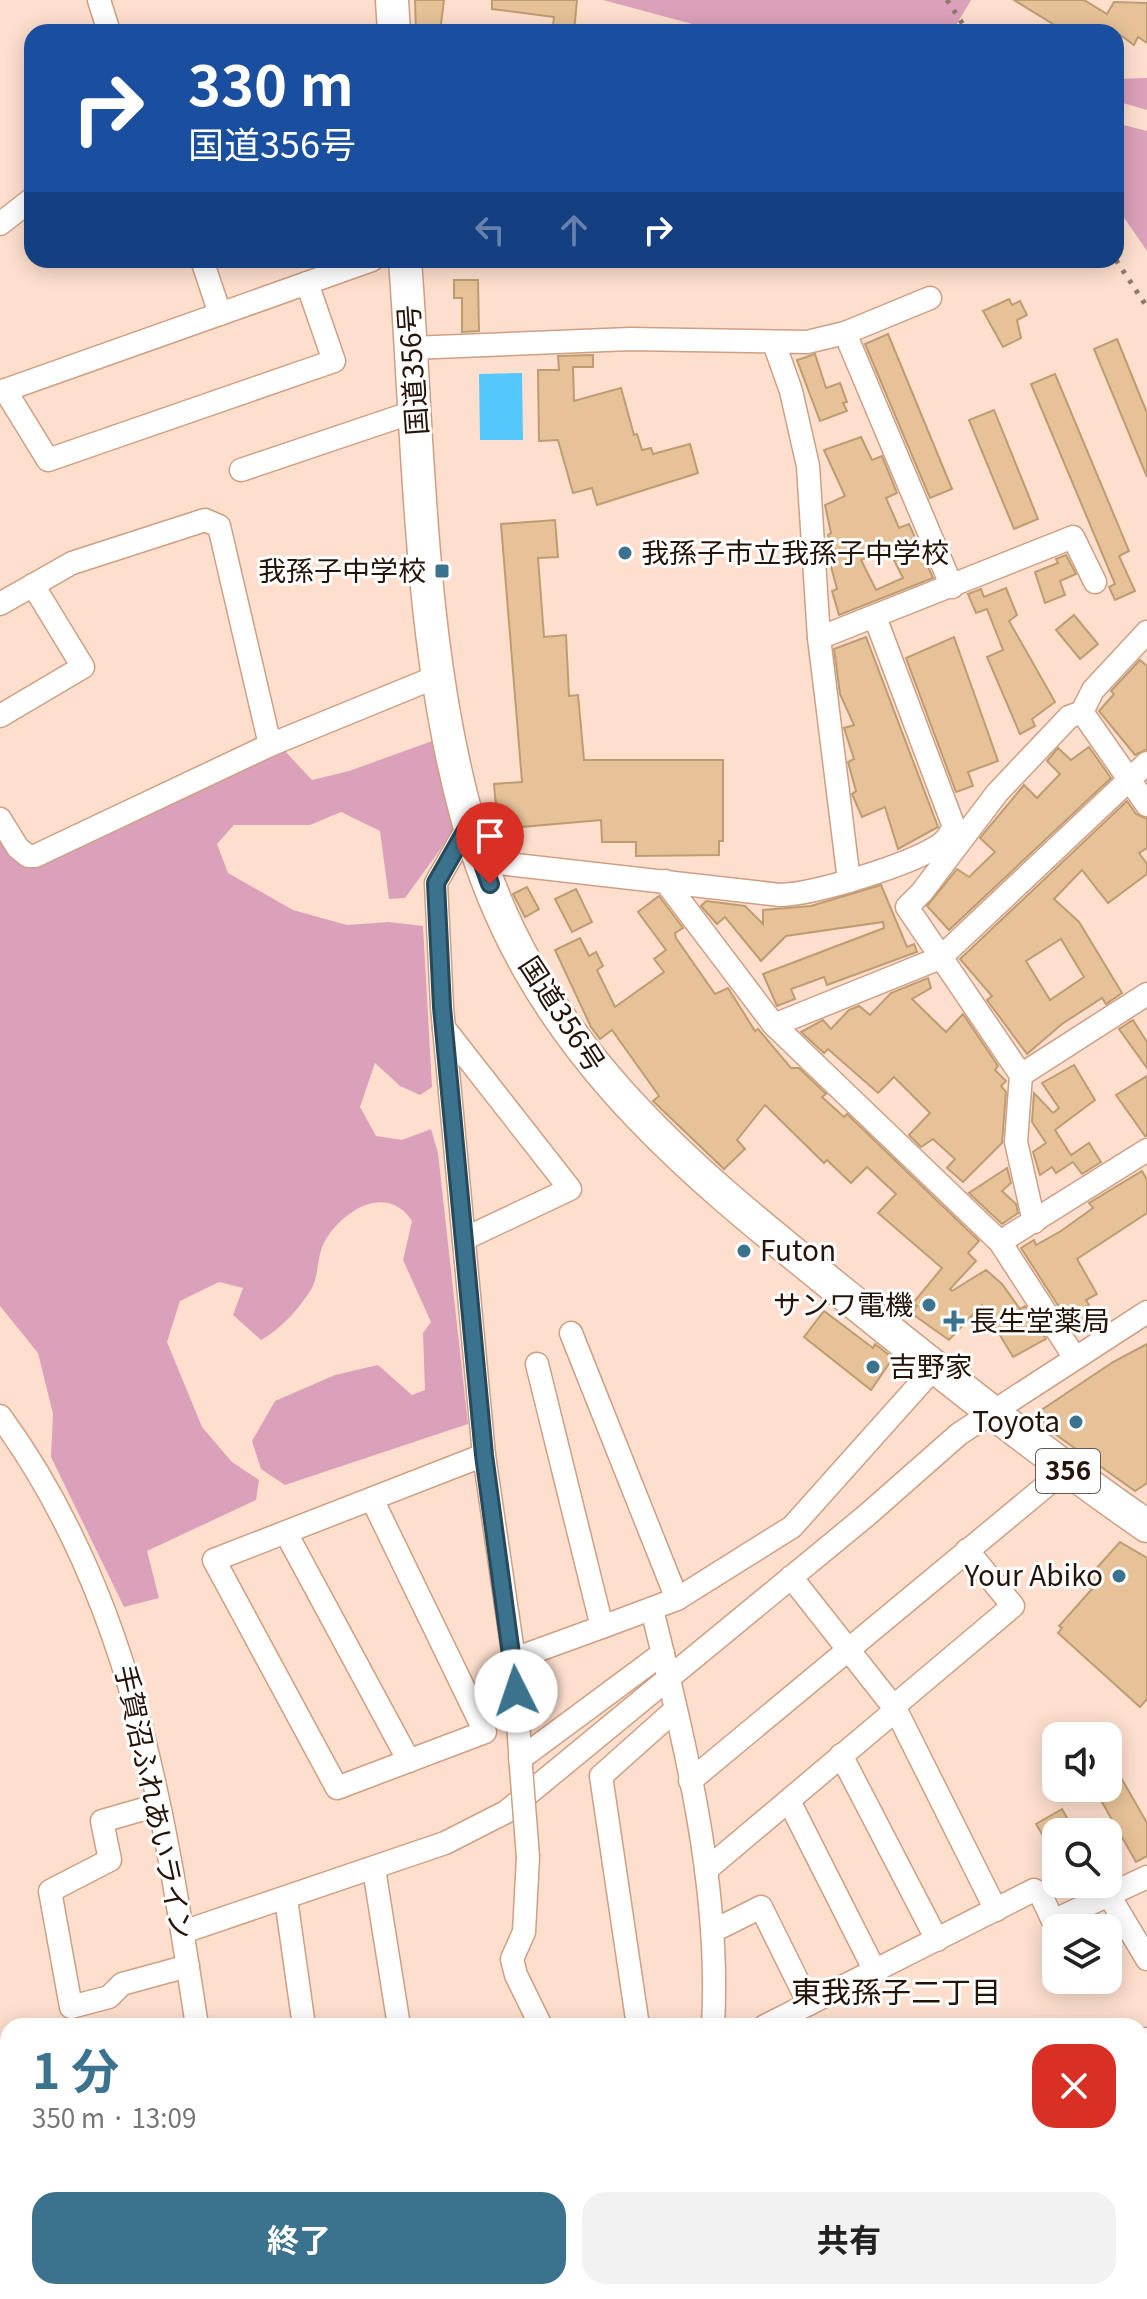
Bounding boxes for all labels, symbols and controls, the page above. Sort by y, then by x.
text: 330 m [188,41,354,122]
icon: right [56,56,160,160]
text: 国道356号 [188,116,356,168]
icon: left [468,208,512,252]
icon: ahead [552,208,596,252]
icon: right [636,208,680,252]
street label: 国道356号 [386,304,436,437]
place label: 我孫子市立我孫子中学校 [641,531,949,571]
marker: 我孫子市立我孫子中学校 [616,544,634,562]
place label: 我孫子中学校 [258,549,426,589]
marker: 我孫子中学校 [433,562,451,580]
pin [456,802,524,884]
icon: arrive [468,814,512,858]
street label: 国道356号 [511,947,616,1079]
place label: Futon [760,1229,836,1269]
marker: Futon [735,1242,753,1260]
place label: サンワ電機 [773,1283,913,1323]
marker: サンワ電機 [920,1296,938,1314]
place label: 長生堂薬局 [970,1299,1110,1339]
marker: 長生堂薬局 [945,1312,963,1330]
place label: 吉野家 [889,1345,973,1385]
marker: 吉野家 [864,1358,882,1376]
place label: Toyota [972,1400,1060,1440]
marker: Toyota [1067,1413,1085,1431]
road number: 356 [1036,1449,1100,1493]
place label: Your Abiko [964,1554,1103,1594]
marker: Your Abiko [1110,1567,1128,1585]
position arrow [474,1649,558,1733]
street label: 手賀沼ふれあいライン [107,1660,205,1943]
map controls [1042,1722,1122,1994]
button: sound [1042,1722,1122,1802]
button: search [1042,1818,1122,1898]
button: layers [1042,1914,1122,1994]
district label: 東我孫子二丁目 [791,1968,1001,2012]
text: 1 分 [32,2033,119,2103]
button: close [1032,2044,1116,2128]
text: 350 m · 13:09 [32,2098,196,2135]
button: 終了 [32,2192,566,2284]
button: 共有 [582,2192,1116,2284]

